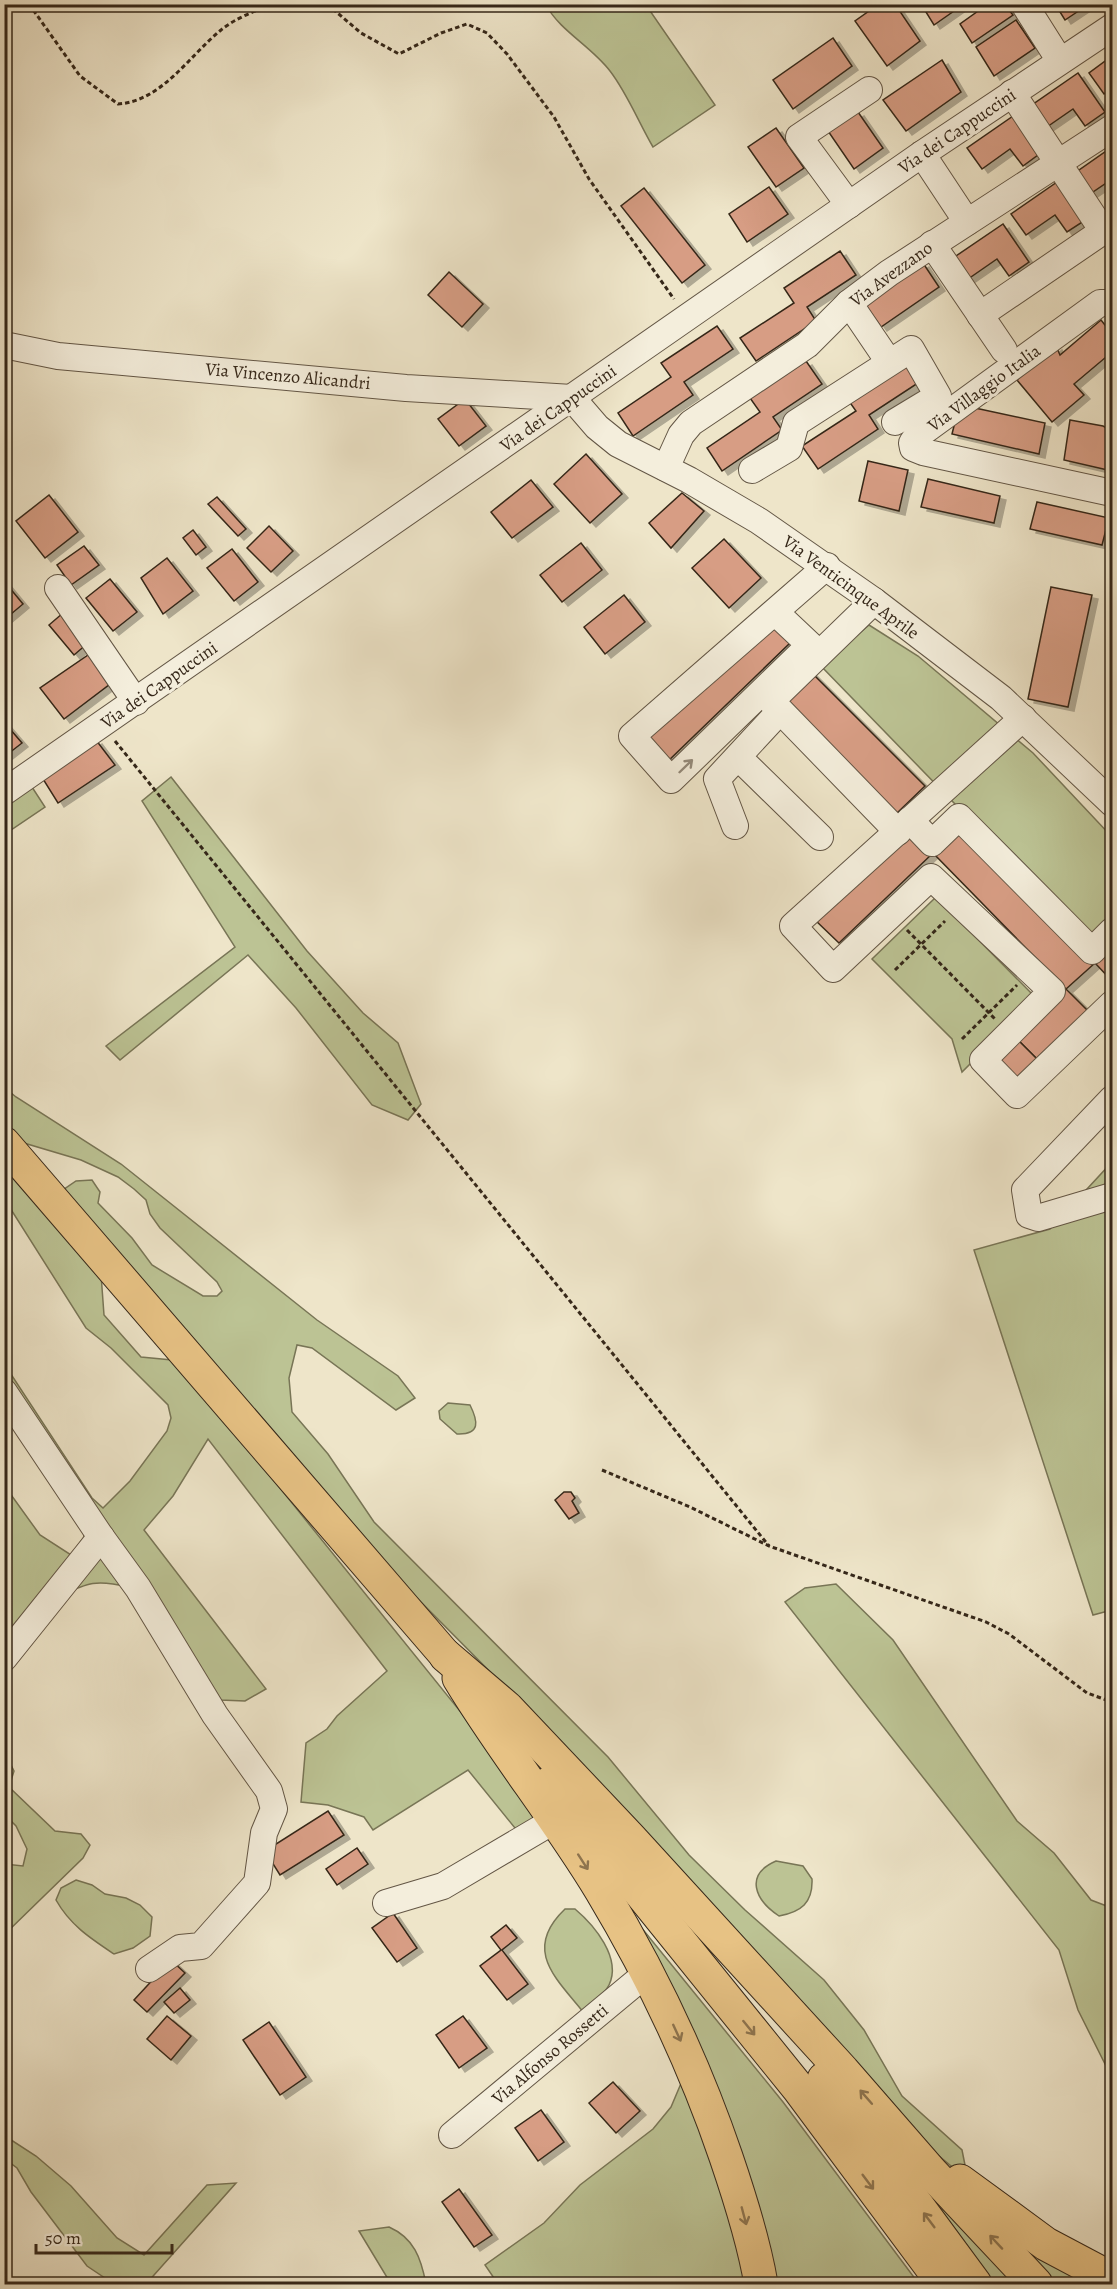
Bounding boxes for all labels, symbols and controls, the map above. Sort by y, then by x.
street label: Via dei Cappuccini [893,83,1021,180]
street label: Via Avezzano [844,236,937,313]
street label: Via Villaggio Italia [922,339,1046,438]
street label: Via Vincenzo Alicandri [203,357,372,395]
street label: Via dei Cappuccini [494,359,621,458]
street label: Via Venticinque Aprile [777,529,924,645]
street label: Via dei Cappuccini [95,636,222,735]
one-way arrow [678,759,693,773]
one-way arrow [576,1854,589,1871]
street label: Via Alfonso Rossetti [486,1998,613,2110]
one-way arrow [742,2020,756,2035]
one-way arrow [672,2023,684,2041]
one-way arrow [859,2090,873,2105]
one-way arrow [862,2174,874,2190]
one-way arrow [738,2206,750,2225]
one-way arrow [922,2213,935,2229]
scale bar [36,2217,172,2255]
text: 50 m [45,2226,81,2250]
one-way arrow [990,2235,1004,2250]

